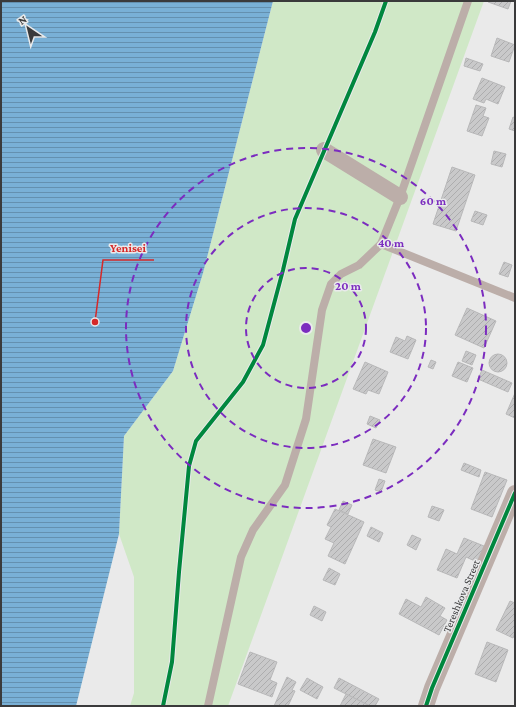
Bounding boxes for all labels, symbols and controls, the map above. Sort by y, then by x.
north arrow [8,8,48,48]
text: N [16,12,29,27]
text: 60 m [420,194,447,208]
callout: Yenisei [103,236,154,260]
text: 40 m [378,236,405,250]
text: Yenisei [110,241,146,255]
text: 20 m [335,279,362,293]
centre of rings [299,321,313,335]
street label: Tereshkova Street [440,558,482,634]

